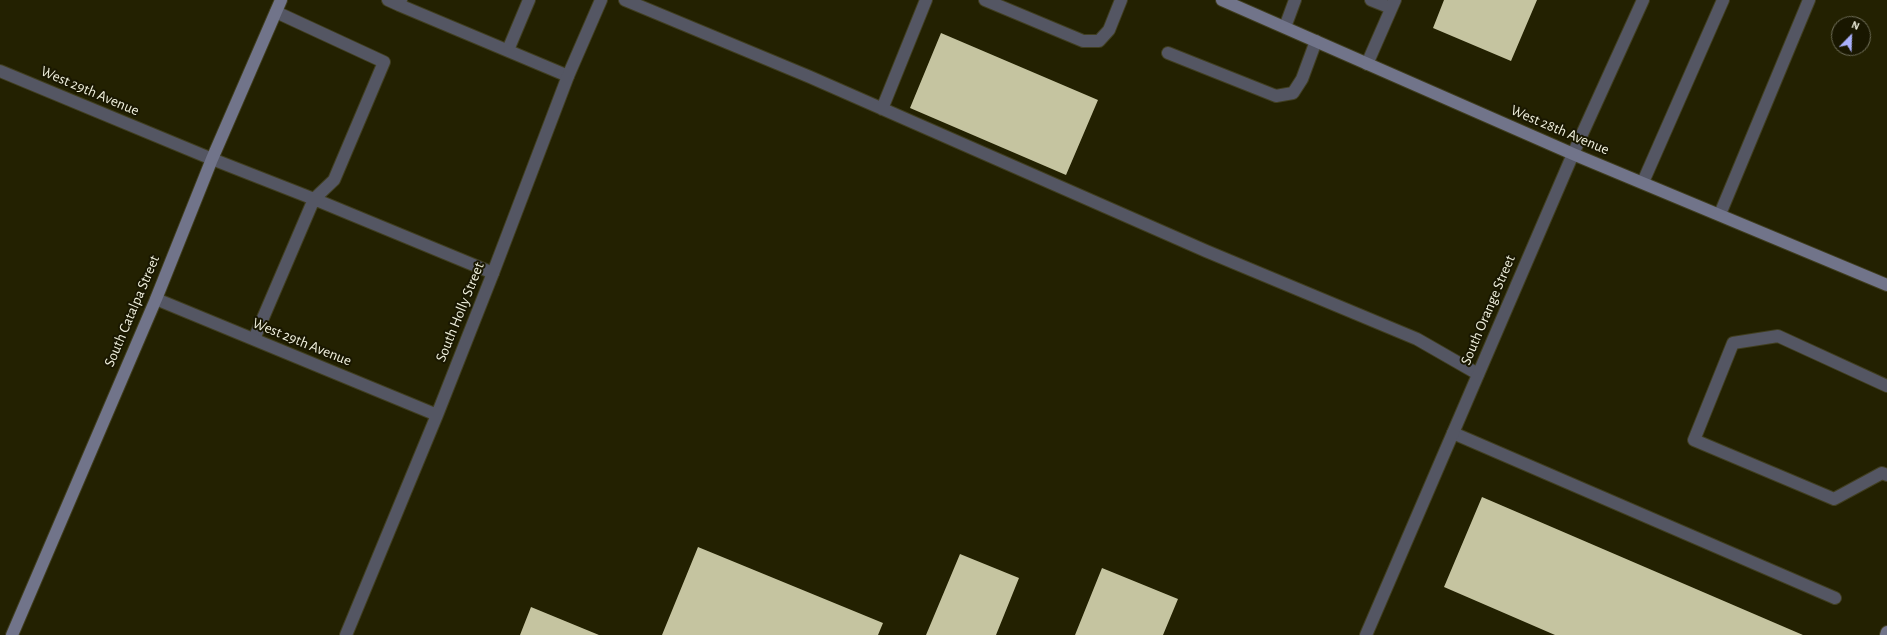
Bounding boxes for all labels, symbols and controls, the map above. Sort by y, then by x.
north arrow [1831,16,1871,56]
text: N [1850,19,1861,32]
street label: West 29th Avenue [38,62,142,120]
street label: West 28th Avenue [1508,101,1612,159]
street label: South Orange Street [1457,252,1519,368]
street label: South Catalpa Street [100,253,164,369]
street label: South Holly Street [432,260,488,364]
street label: West 29th Avenue [250,314,354,370]

